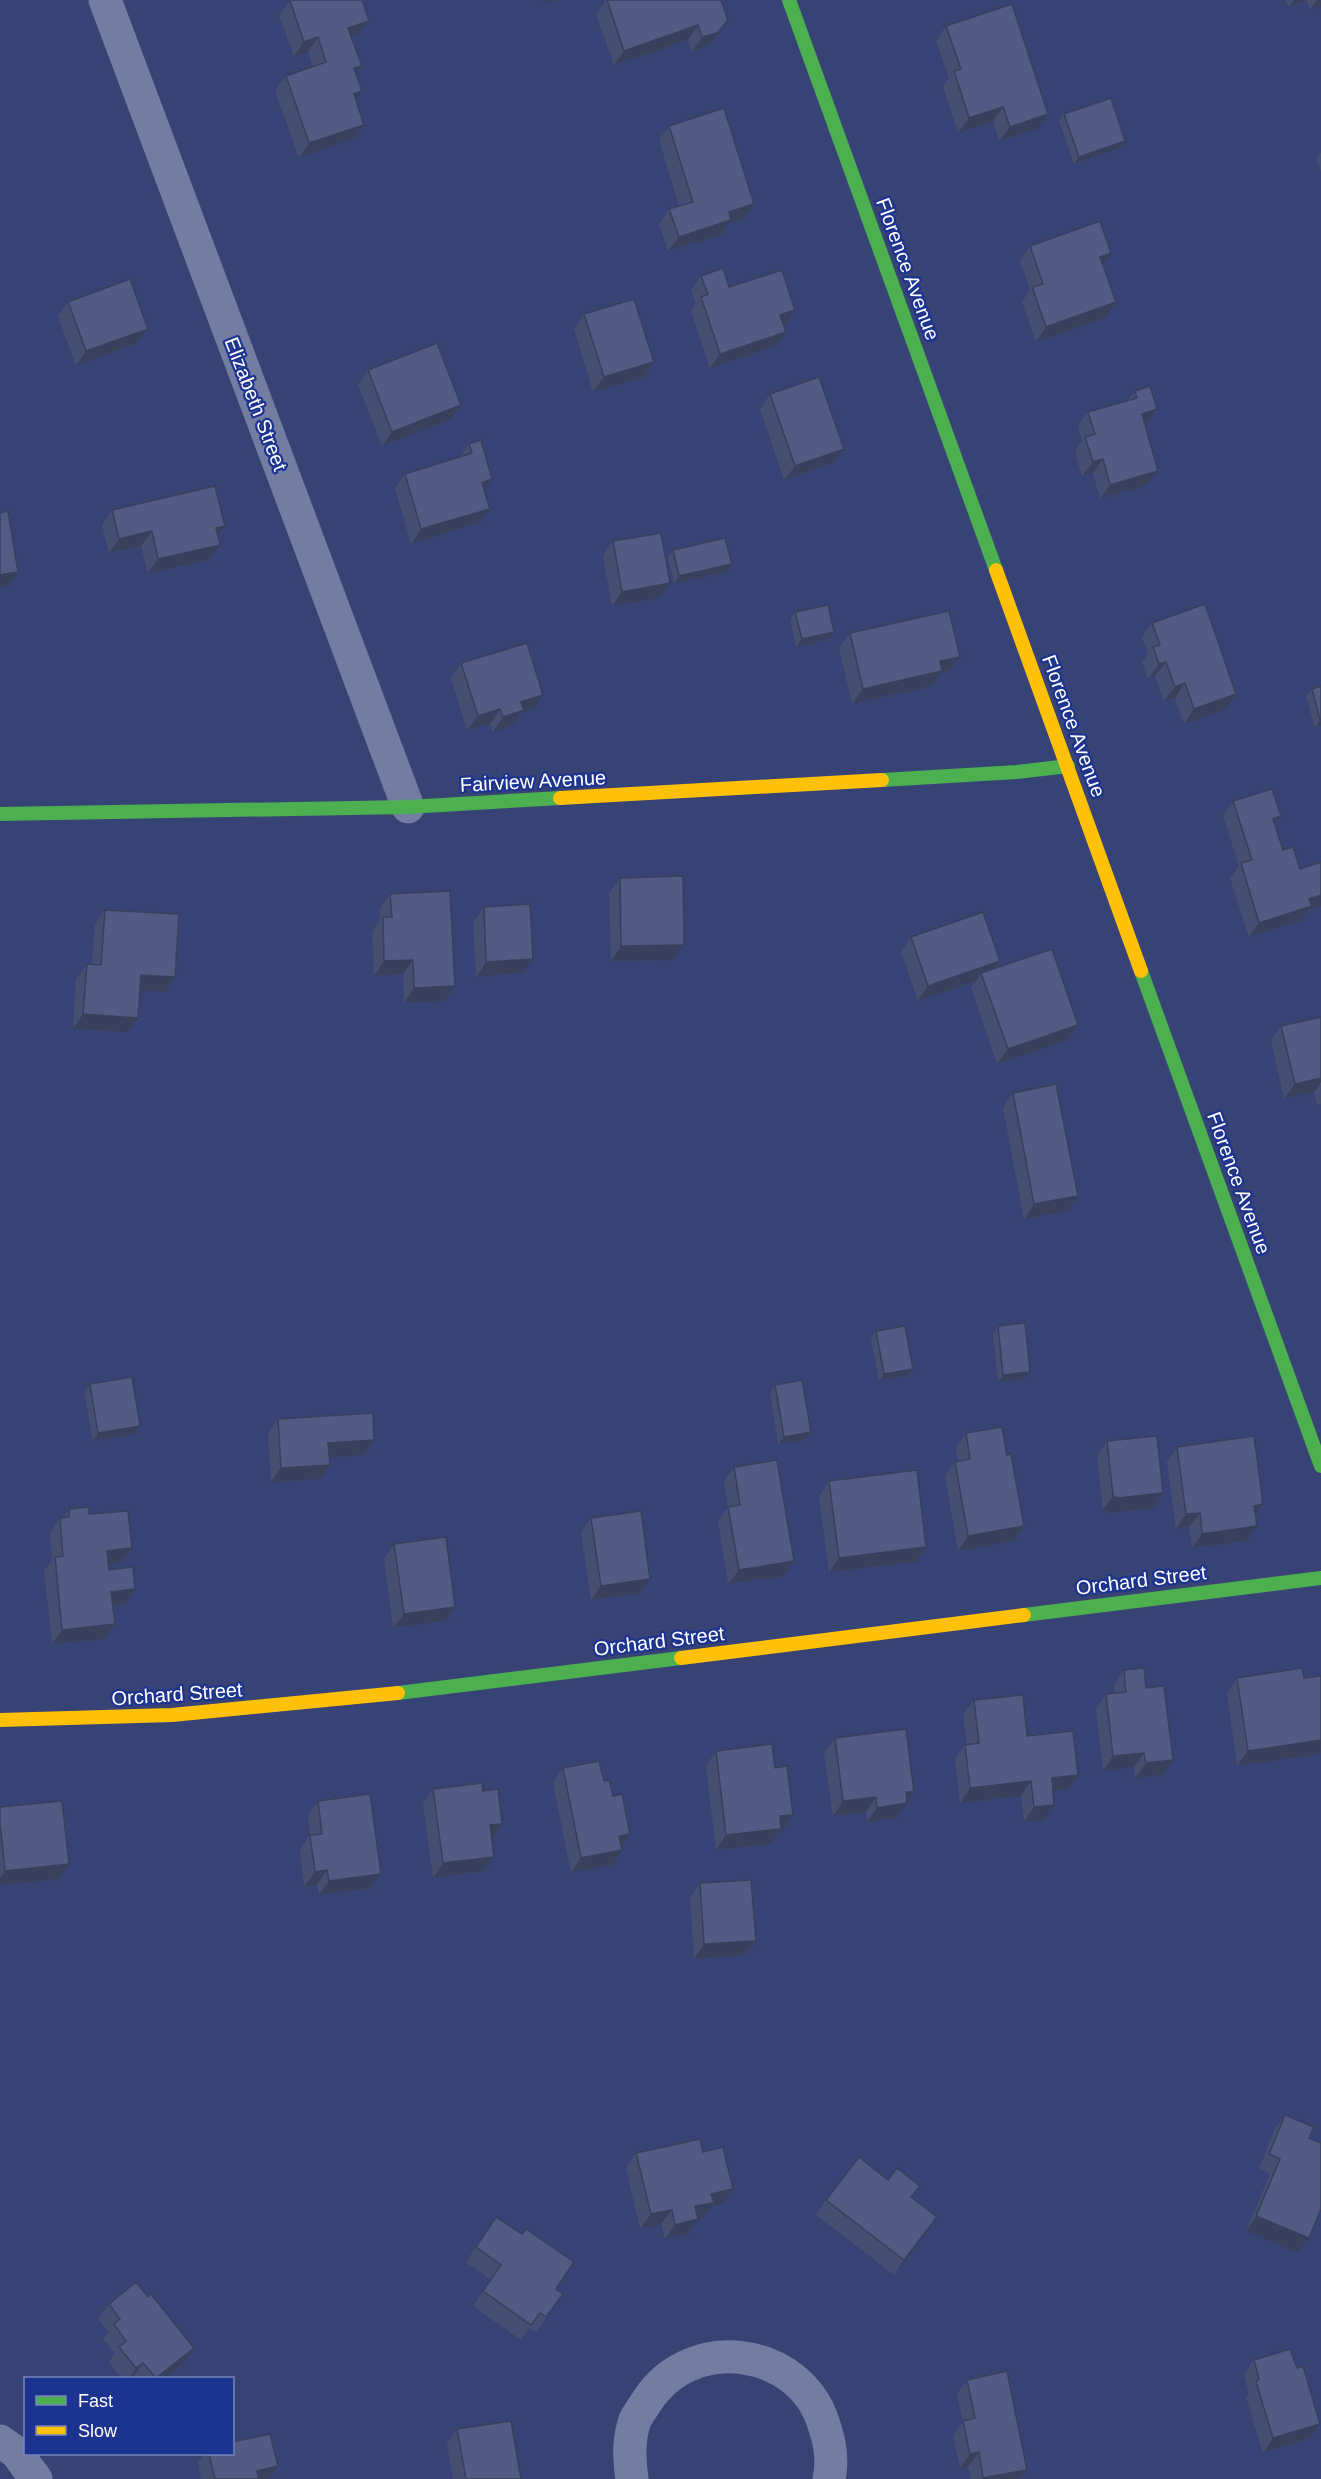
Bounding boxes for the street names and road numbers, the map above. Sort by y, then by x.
street label: Florence Avenue [872,195,944,343]
street label: Elizabeth Street [220,334,292,474]
street label: Florence Avenue [1038,652,1110,800]
street label: Fairview Avenue [459,766,607,796]
street label: Florence Avenue [1203,1109,1275,1257]
street label: Orchard Street [1075,1561,1208,1599]
street label: Orchard Street [593,1622,726,1660]
street label: Orchard Street [111,1678,244,1710]

